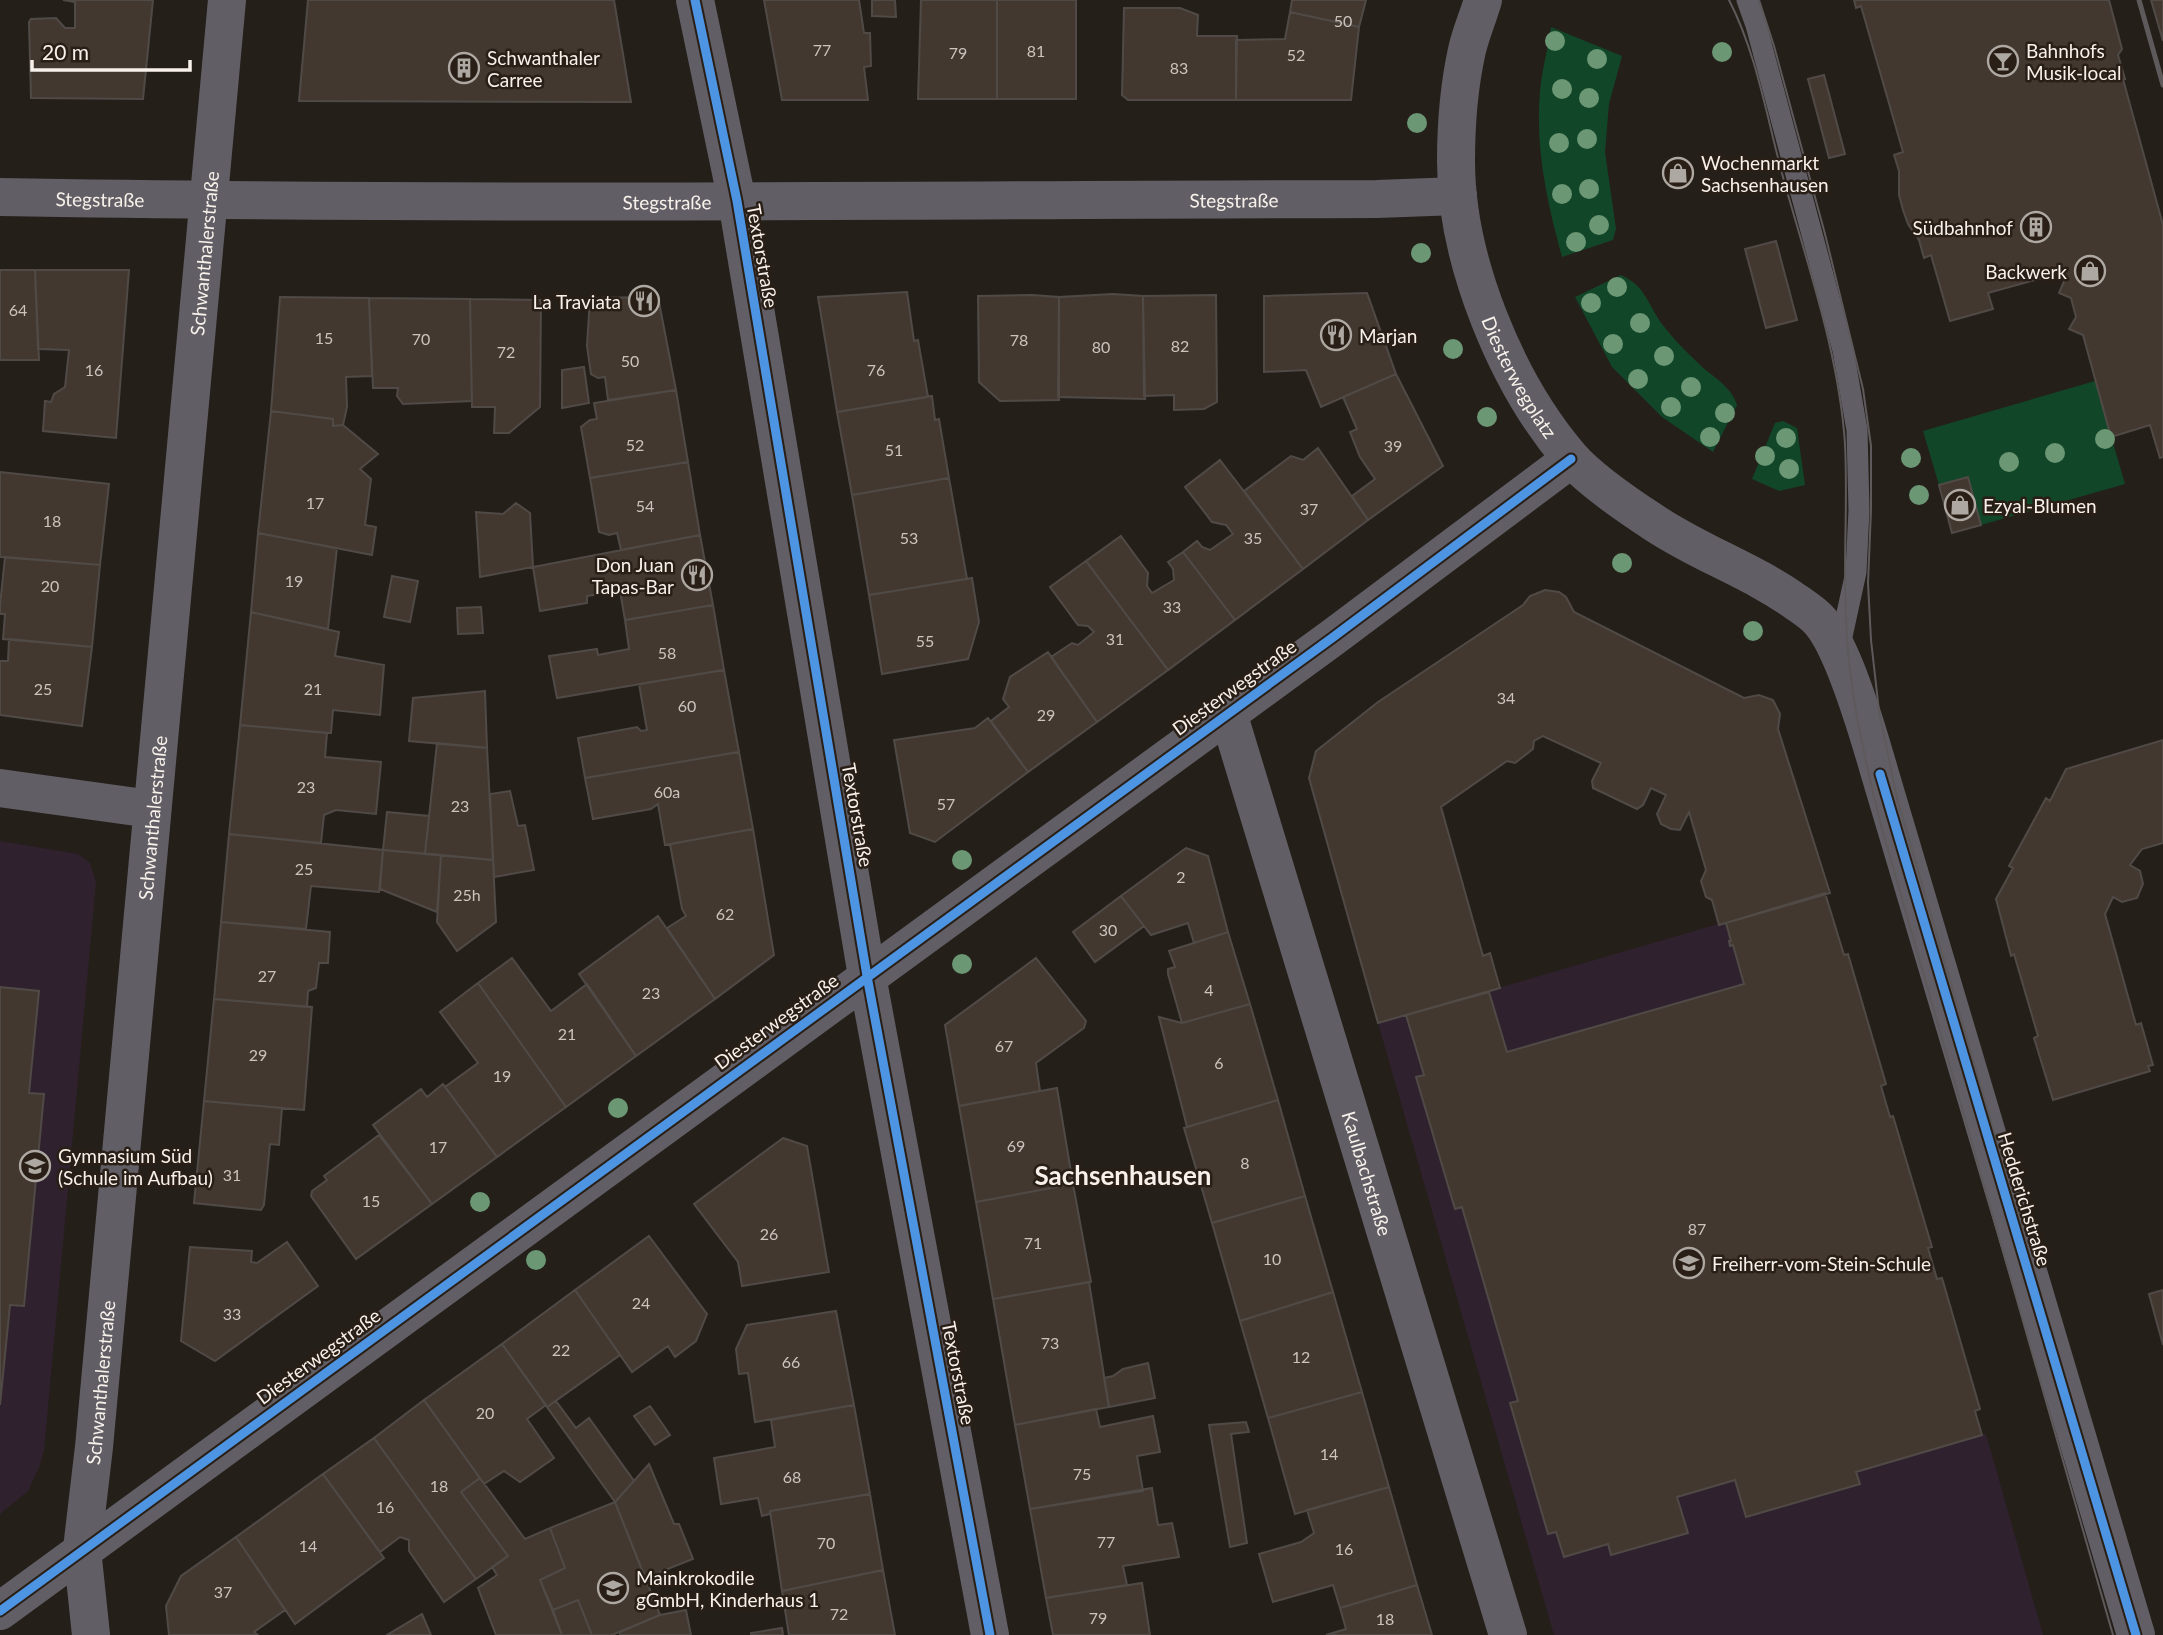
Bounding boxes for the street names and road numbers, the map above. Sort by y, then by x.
street label: Schwanthalerstraße [185,170,223,337]
street label: Stegstraße [55,186,145,211]
street label: Stegstraße [1189,188,1278,211]
street label: Stegstraße [623,190,711,213]
street label: Textorstraße [743,202,783,310]
street label: Diesterwegplatz [1478,313,1562,442]
street label: Diesterwegstraße [1167,634,1301,740]
street label: Schwanthalerstraße [133,734,171,901]
street label: Textorstraße [838,761,878,869]
street label: Diesterwegstraße [709,968,843,1074]
street label: Kaulbachstraße [1338,1108,1398,1238]
street label: Hedderichstraße [1994,1129,2056,1269]
street label: Schwanthalerstraße [80,1299,119,1466]
street label: Diesterwegstraße [251,1303,385,1409]
street label: Textorstraße [938,1319,980,1427]

